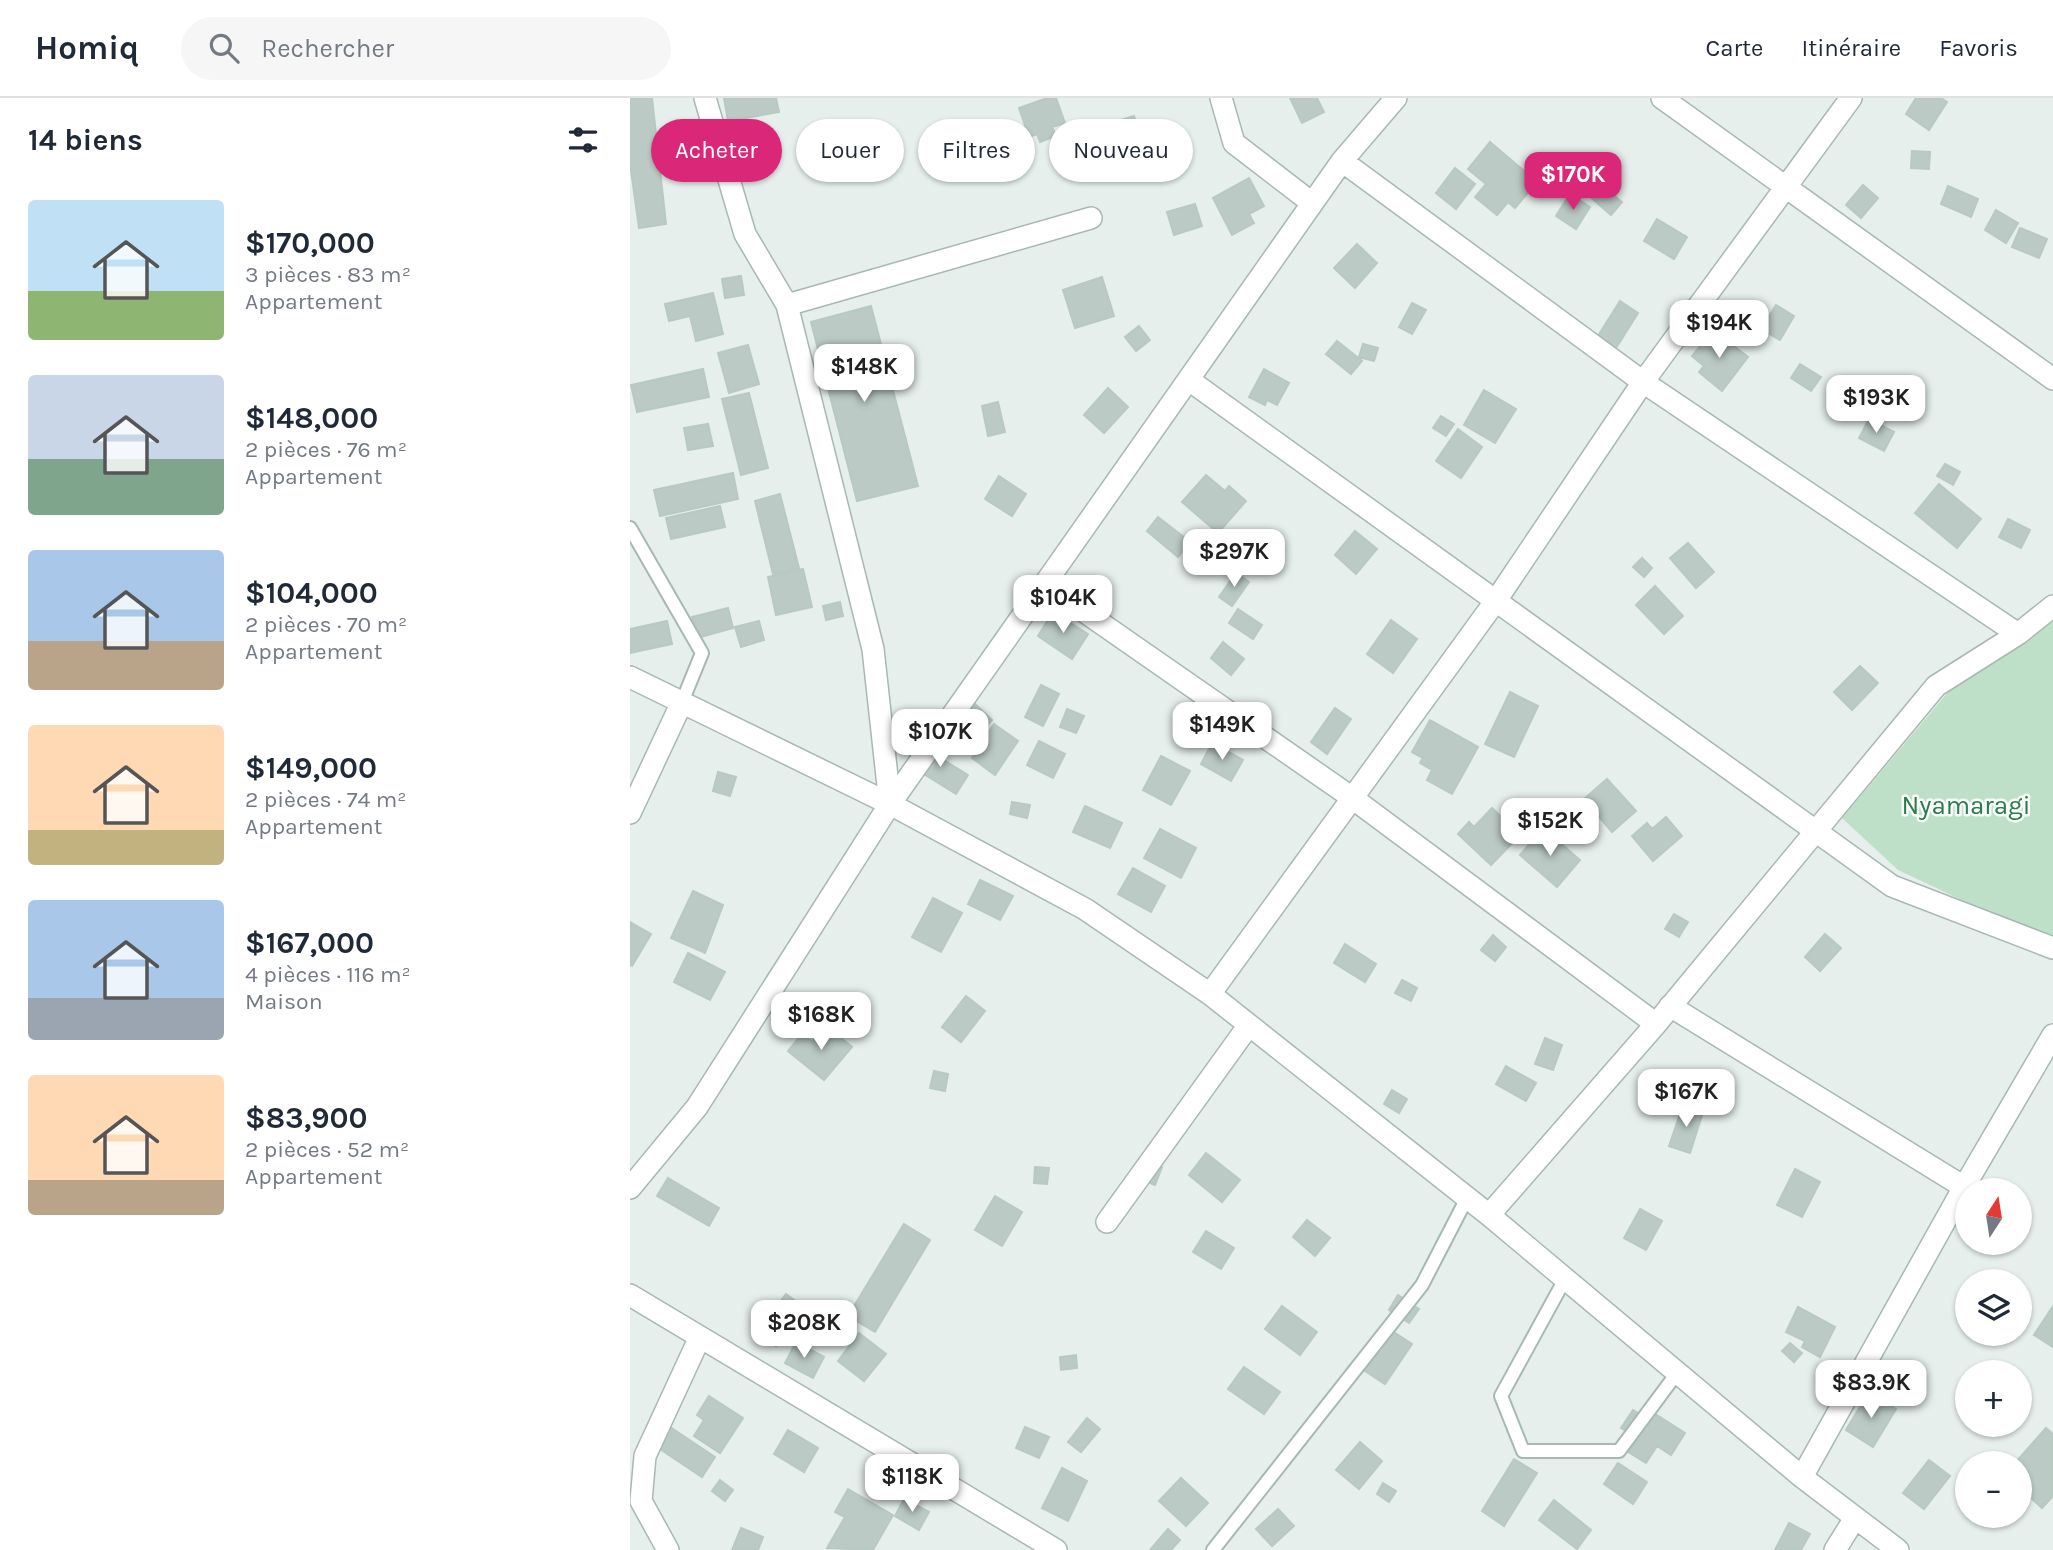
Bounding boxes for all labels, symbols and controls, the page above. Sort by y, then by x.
search box [181,17,671,80]
text: Homiq [35,29,139,67]
icon: search [205,29,243,67]
text: Rechercher [261,33,394,64]
text: Carte [1705,34,1763,62]
text: Itinéraire [1801,34,1901,62]
text: Favoris [1939,34,2018,62]
chip: Acheter [651,119,782,182]
chip: Louer [796,119,904,182]
chip: Filtres [918,119,1035,182]
chip: Nouveau [1049,119,1193,182]
icon: filters [564,121,602,159]
text: 14 biens [28,122,143,158]
pin: $170K [1524,152,1622,212]
text: $170K [1540,161,1606,188]
text: $170,000 [245,225,375,261]
icon: home [84,228,168,312]
text: 3 pièces · 83 m² [245,261,411,288]
text: Appartement [245,288,382,315]
pin: $194K [1670,300,1768,360]
text: $194K [1686,309,1752,336]
pin: $148K [815,344,913,404]
text: $148K [830,353,898,380]
pin: $193K [1827,376,1925,435]
text: $193K [1842,384,1910,411]
text: $148,000 [245,400,378,436]
icon: home [84,403,168,487]
text: 2 pièces · 76 m² [245,436,407,463]
text: Appartement [245,463,382,490]
pin: $297K [1185,530,1283,589]
text: $297K [1199,538,1269,565]
text: $104,000 [245,575,378,611]
pin: $104K [1014,575,1112,635]
icon: home [84,578,168,662]
text: $104K [1029,584,1097,611]
text: 2 pièces · 70 m² [245,611,407,638]
text: Appartement [245,638,382,665]
pin: $149K [1173,702,1271,762]
pin: $107K [891,710,989,769]
text: $149K [1189,711,1255,738]
text: $107K [907,718,973,745]
text: $149,000 [245,750,377,786]
icon: home [84,753,168,837]
text: 2 pièces · 74 m² [245,786,407,813]
park label: Nyamaragi [1902,790,2030,821]
pin: $152K [1501,798,1599,858]
text: $152K [1517,807,1583,834]
text: Appartement [245,813,382,840]
text: $167,000 [245,925,374,961]
icon: home [84,928,168,1012]
text: 4 pièces · 116 m² [245,961,411,988]
text: Maison [245,988,323,1015]
pin: $168K [772,992,870,1052]
text: $168K [787,1001,855,1028]
pin: $167K [1637,1070,1735,1129]
text: $167K [1654,1078,1718,1105]
text: $83,900 [245,1100,368,1136]
icon: home [84,1103,168,1187]
text: 2 pièces · 52 m² [245,1136,409,1163]
text: Appartement [245,1163,382,1190]
north arrow [1955,1178,2032,1255]
map controls [1955,1178,2032,1528]
button: layers [1955,1269,2032,1346]
pin: $208K [755,1300,853,1360]
text: $208K [767,1309,841,1336]
pin: $83.9K [1814,1360,1928,1420]
button: + [1955,1360,2032,1437]
text: $83.9K [1831,1369,1911,1396]
button: − [1955,1451,2032,1528]
pin: $118K [863,1454,961,1514]
text: $118K [881,1463,943,1490]

